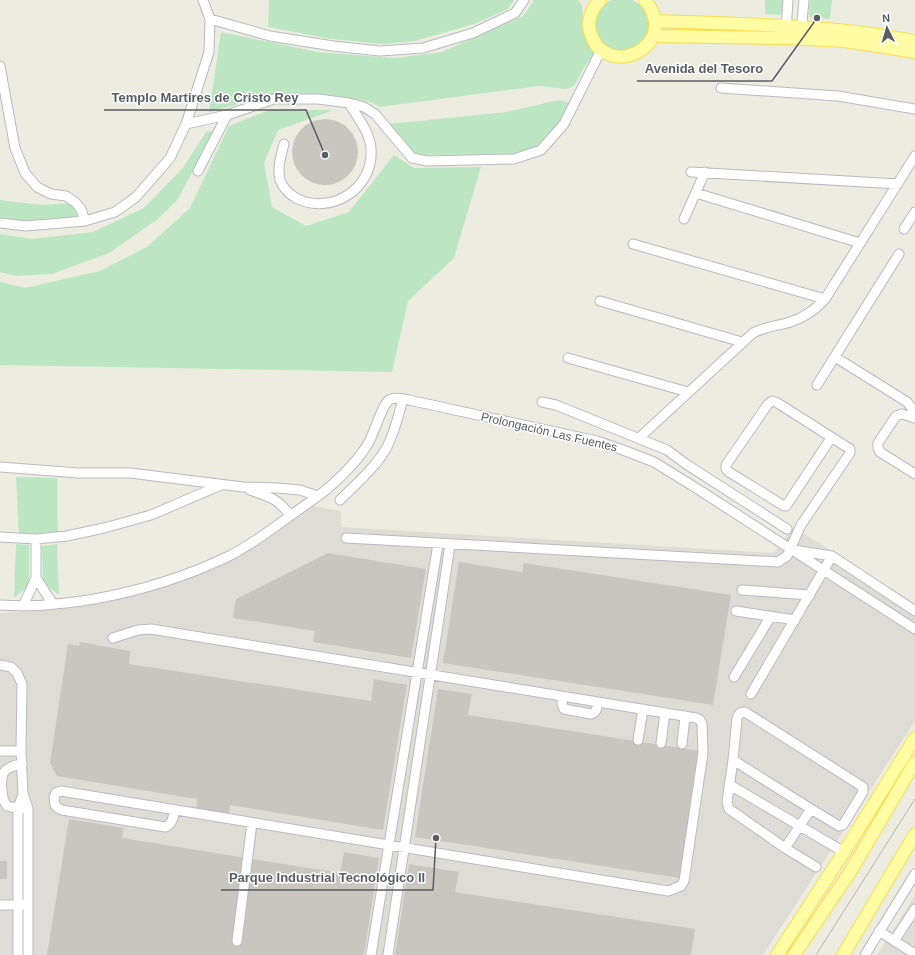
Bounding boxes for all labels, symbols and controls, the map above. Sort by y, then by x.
north arrow [867,8,907,48]
text: N [882,12,891,24]
callout: Avenida del Tesoro [637,56,772,81]
text: Avenida del Tesoro [645,61,763,76]
callout: Templo Martires de Cristo Rey [104,85,306,110]
text: Templo Martires de Cristo Rey [112,90,299,105]
street label: Prolongación Las Fuentes [479,409,619,455]
callout: Parque Industrial Tecnológico II [221,865,433,890]
text: Parque Industrial Tecnológico II [229,870,425,885]

